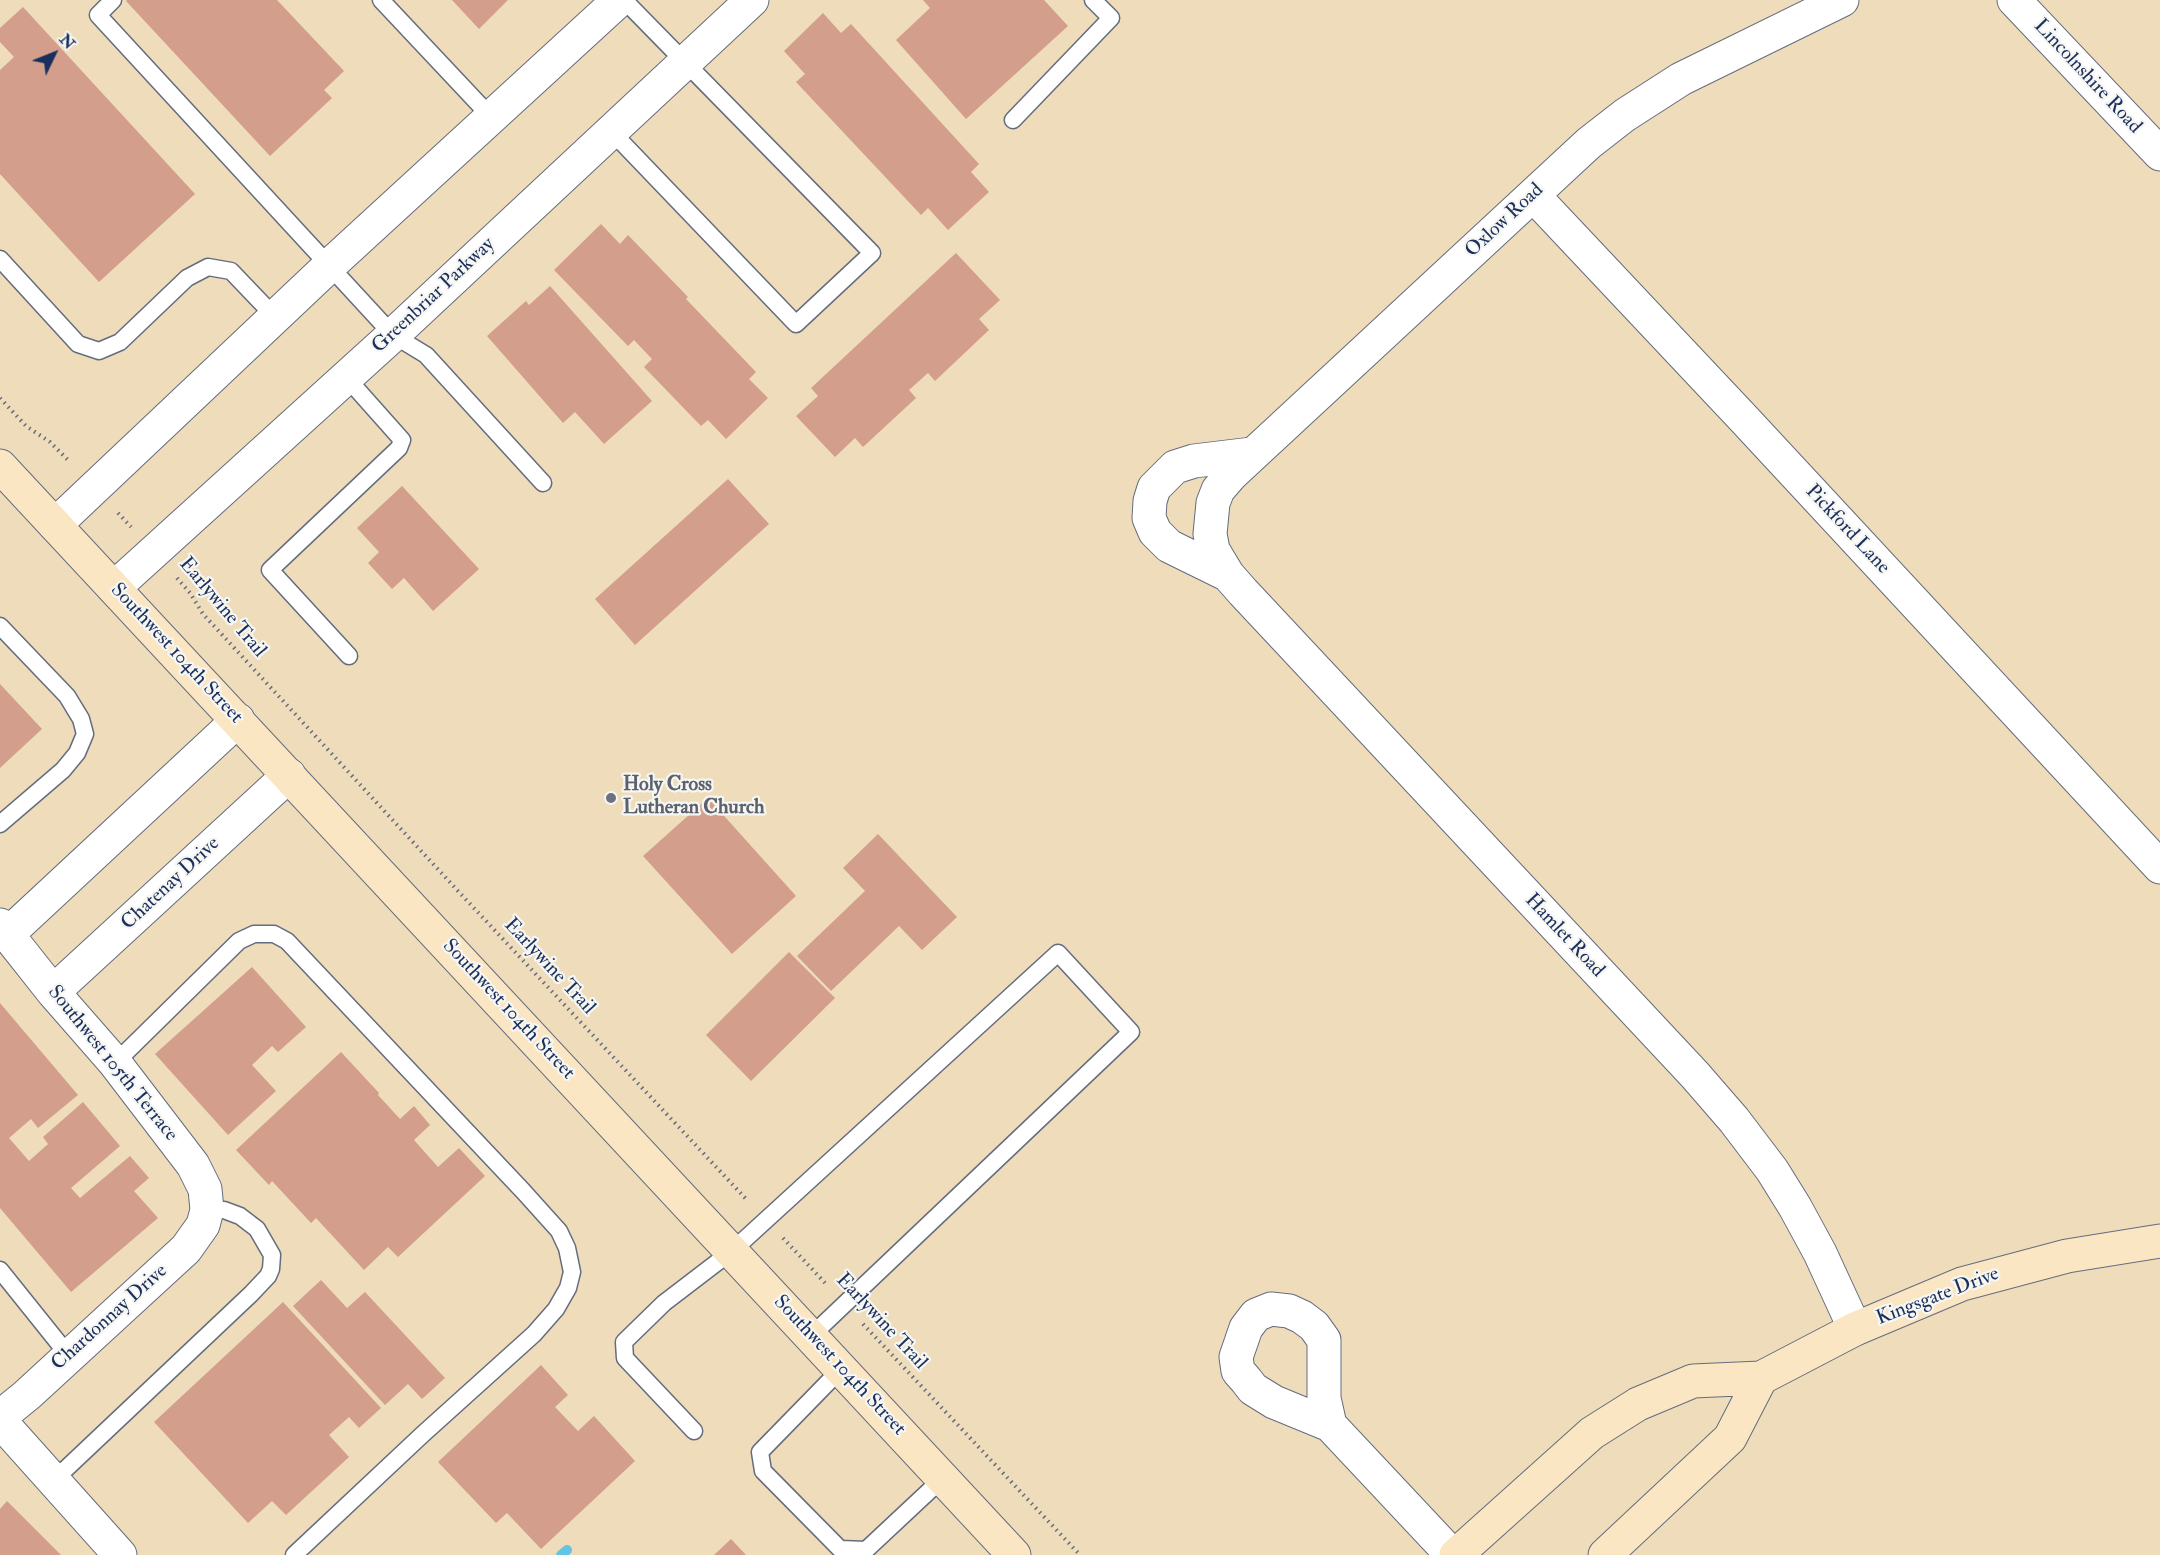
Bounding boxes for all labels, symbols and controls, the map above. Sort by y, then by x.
street label: Lincolnshire Road [2028,15,2146,139]
north arrow [24,24,84,84]
text: N [55,30,79,54]
street label: Oxlow Road [1461,179,1549,263]
street label: Greenbriar Parkway [368,233,500,359]
street label: Pickford Lane [1800,480,1894,580]
street label: Earlywine Trail [173,553,271,663]
street label: Southwest 104th Street [105,579,247,729]
place label: Holy Cross Lutheran Church [623,774,765,821]
marker: Holy Cross Lutheran Church [604,791,618,805]
street label: Chatenay Drive [117,832,225,936]
street label: Hamlet Road [1519,889,1609,983]
street label: Earlywine Trail [498,914,600,1020]
street label: Southwest 104th Street [437,935,579,1085]
street label: Southwest 105th Terrace [42,981,182,1147]
street label: Chardonnay Drive [47,1260,173,1376]
street label: Kingsgate Drive [1873,1263,2003,1331]
street label: Earlywine Trail [830,1269,932,1375]
street label: Southwest 104th Street [768,1291,910,1441]

